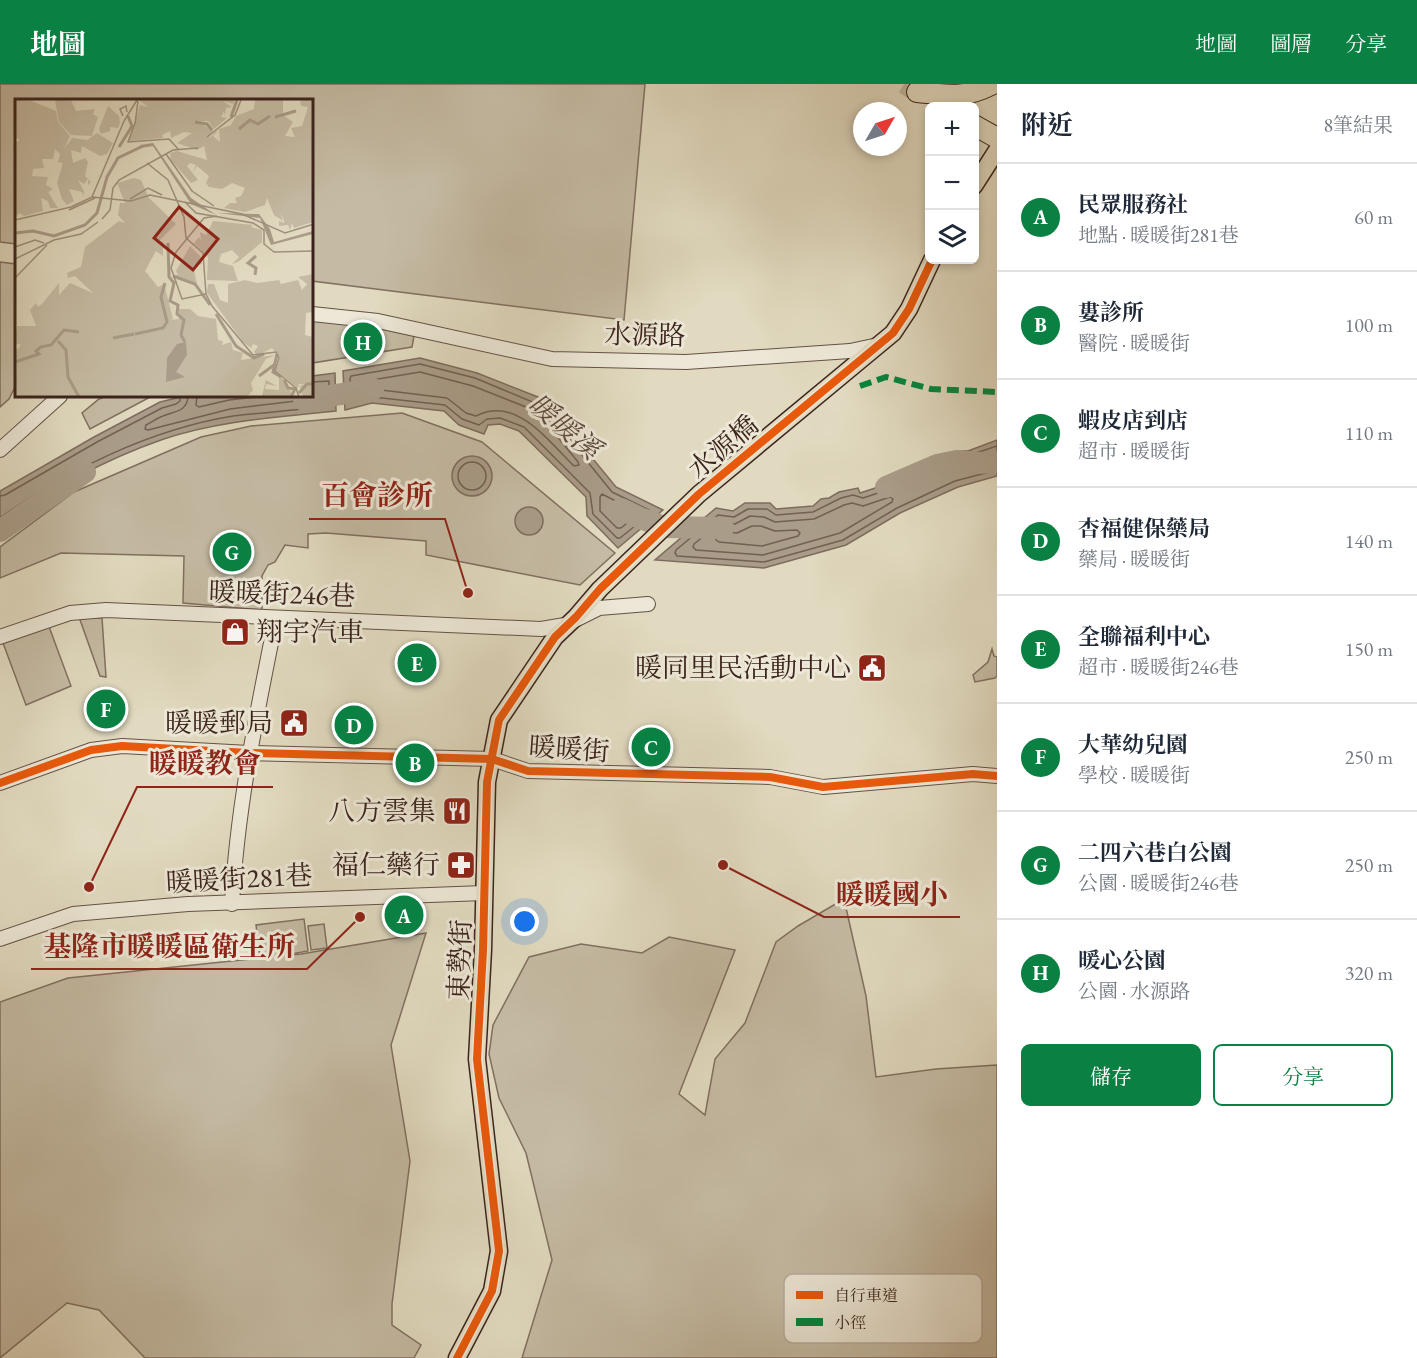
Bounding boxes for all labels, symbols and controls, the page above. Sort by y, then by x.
text: 地圖 [30,26,86,62]
text: 地圖 [1195,30,1237,57]
text: 圖層 [1270,30,1312,57]
text: 分享 [1345,30,1387,57]
inset map [15,99,314,398]
north arrow [853,102,907,156]
map controls [925,102,979,264]
button: + [925,102,979,156]
text: 附近 [1021,108,1073,142]
text: 8筆結果 [1323,112,1393,138]
button: − [925,156,979,210]
text: 民眾服務社 [1078,190,1188,219]
text: A [1033,204,1048,230]
text: 60 m [1354,204,1393,230]
button: layers [925,210,979,264]
text: 地點 · 暖暖街281巷 [1078,222,1239,248]
text: 婁診所 [1078,298,1144,327]
text: B [1034,312,1047,338]
text: 100 m [1345,312,1393,338]
street label: 水源路 [604,316,686,353]
pin: H [344,320,382,364]
text: 醫院 · 暖暖街 [1078,330,1190,356]
water label: 暖暖溪 [521,385,611,469]
text: 蝦皮店到店 [1078,406,1188,435]
street label: 水源橋 [680,407,765,486]
text: C [1033,420,1048,446]
text: 110 m [1345,420,1393,446]
text: 超市 · 暖暖街 [1078,438,1190,464]
callout: 百會診所 [309,473,445,519]
text: 百會診所 [321,477,433,513]
text: 杏福健保藥局 [1078,514,1210,543]
text: D [1033,528,1048,554]
text: 140 m [1345,528,1393,554]
pin: G [212,530,252,574]
text: 藥局 · 暖暖街 [1078,546,1190,572]
street label: 暖暖街246巷 [208,573,356,614]
place label: 翔宇汽車 [256,614,364,649]
shop icon: 翔宇汽車 [219,616,251,648]
text: 全聯福利中心 [1078,622,1210,651]
text: E [1035,636,1046,662]
text: 150 m [1345,636,1393,662]
pin: E [398,640,436,686]
place label: 暖同里民活動中心 [635,650,851,685]
public building icon: 暖同里民活動中心 [856,652,888,684]
text: 超市 · 暖暖街246巷 [1078,654,1239,680]
pin: F [86,686,126,732]
pin: D [334,702,374,748]
place label: 暖暖郵局 [165,705,273,740]
public building icon: 暖暖郵局 [278,707,310,739]
pin: C [632,724,670,770]
street label: 暖暖街 [527,728,611,769]
text: 大華幼兒園 [1078,730,1188,759]
pin: B [396,740,434,786]
callout: 暖暖教會 [137,741,273,787]
text: F [1035,744,1046,770]
text: 250 m [1345,744,1393,770]
text: 暖暖教會 [149,745,261,781]
text: 學校 · 暖暖街 [1078,762,1190,788]
place label: 八方雲集 [328,793,436,828]
restaurant icon: 八方雲集 [441,795,473,827]
text: 二四六巷白公園 [1078,838,1232,867]
place label: 福仁藥行 [332,847,440,882]
pharmacy icon: 福仁藥行 [445,849,477,881]
text: G [1033,852,1048,878]
text: 250 m [1345,852,1393,878]
street label: 暖暖街281巷 [165,857,313,900]
text: 公園 · 暖暖街246巷 [1078,870,1239,896]
callout: 暖暖國小 [824,871,960,917]
text: 暖暖國小 [836,876,948,912]
pin: A [384,892,424,938]
your location [510,907,539,936]
street label: 東勢街 [441,919,478,1001]
callout: 基隆市暖暖區衛生所 [31,923,307,969]
text: 基隆市暖暖區衛生所 [43,928,295,964]
text: 暖心公園 [1078,946,1166,975]
text: H [1032,960,1049,986]
text: 320 m [1345,960,1393,986]
text: 公園 · 水源路 [1078,978,1190,1004]
button: 儲存 [1021,1044,1201,1106]
button: 分享 [1213,1044,1393,1106]
legend [784,1274,982,1343]
text: 自行車道 [834,1285,898,1306]
text: 小徑 [834,1312,866,1333]

